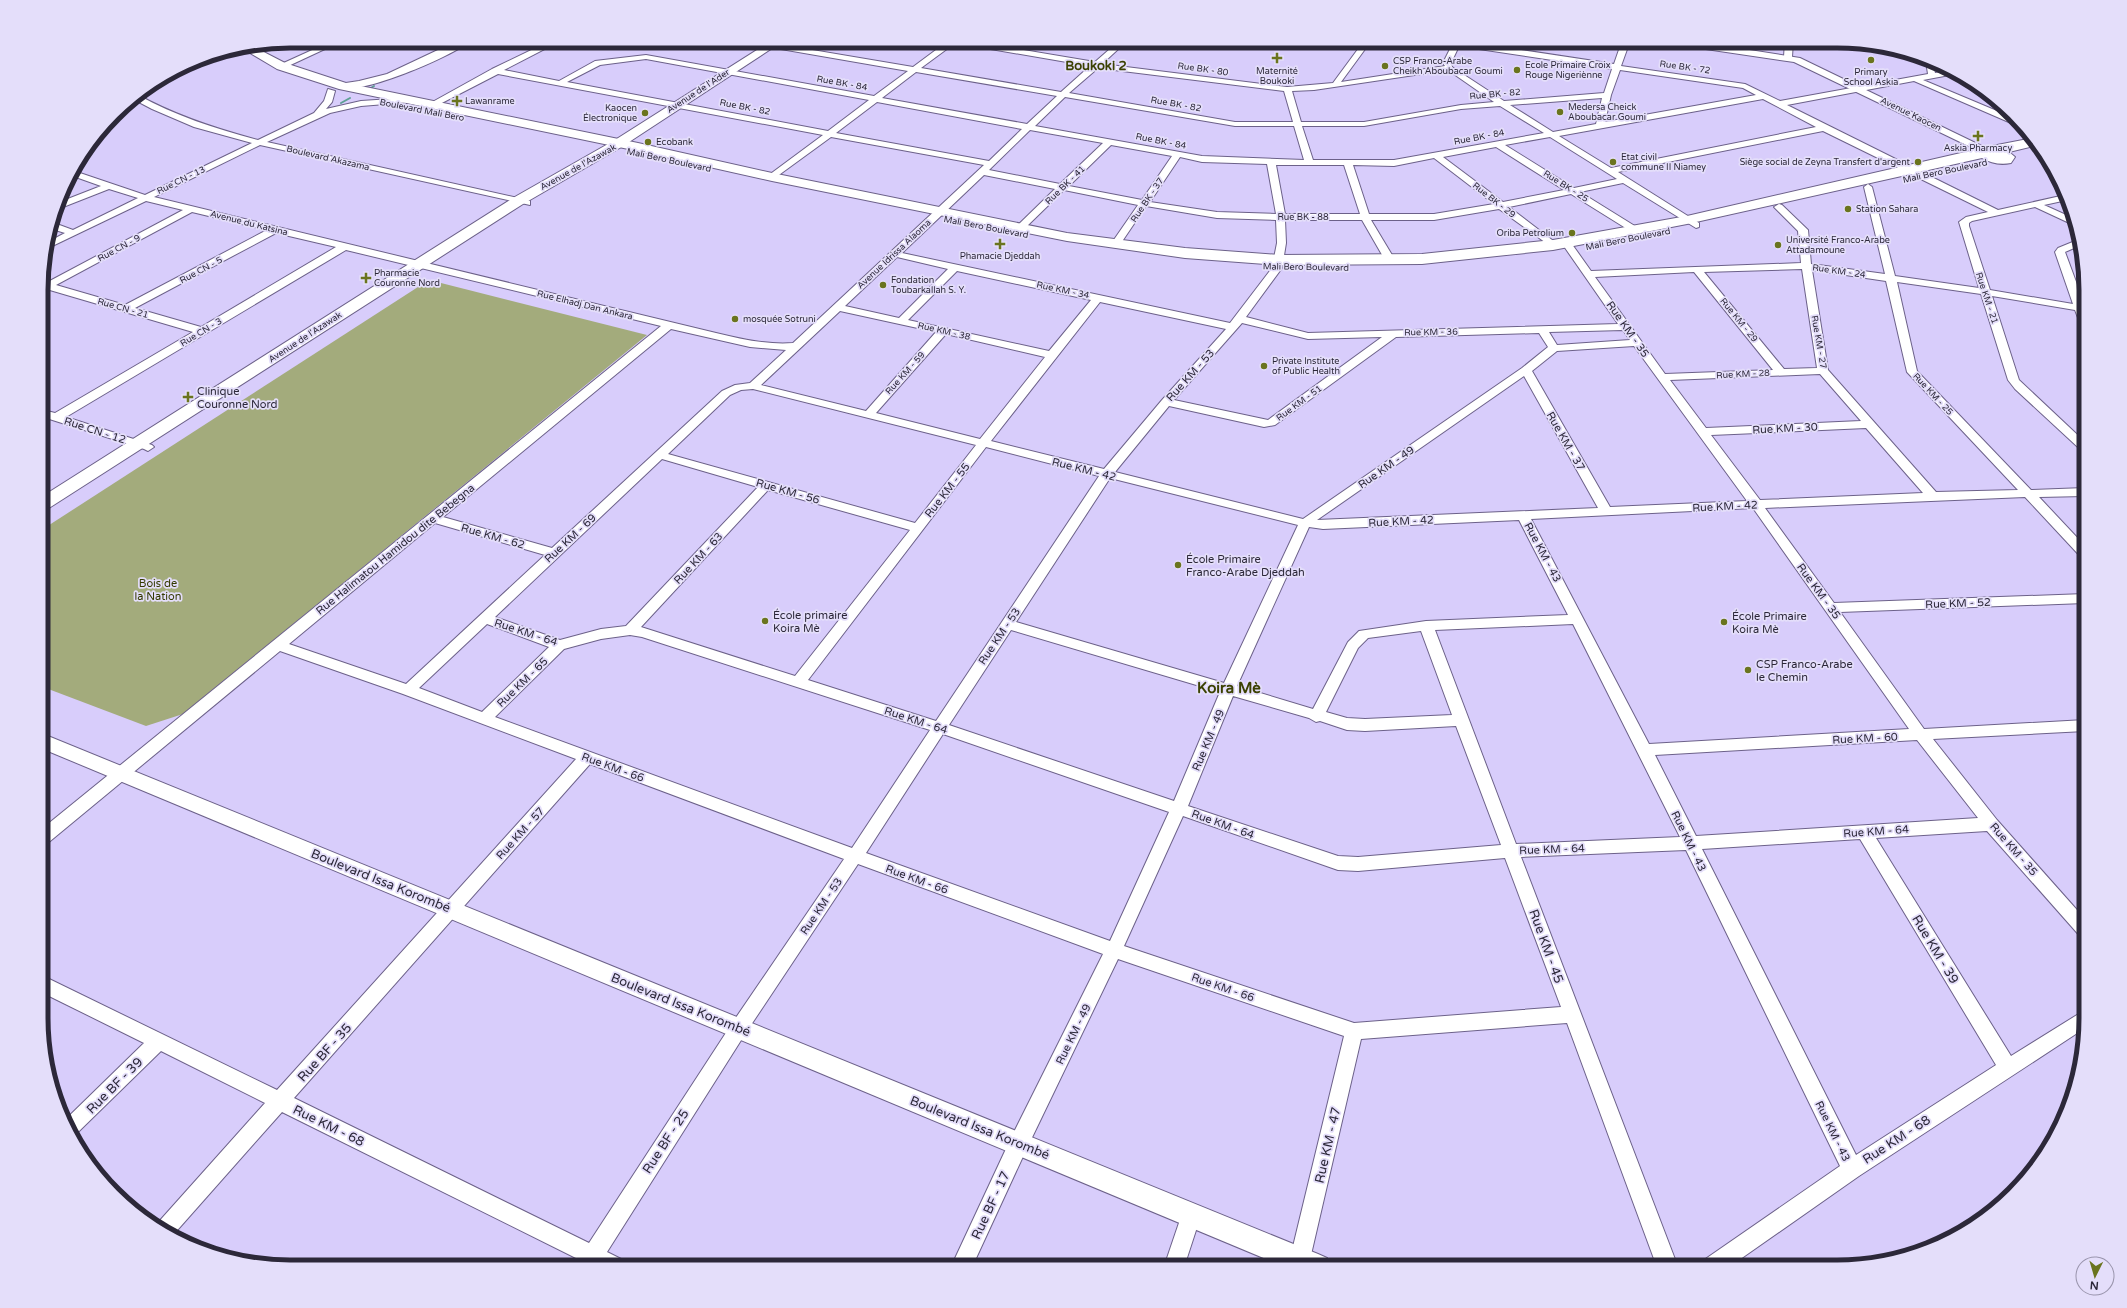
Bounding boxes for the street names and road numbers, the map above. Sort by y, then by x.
street label: Rue BK - 72 [1659,58,1711,77]
street label: Rue BK - 80 [1177,60,1229,79]
street label: Avenue de l'Ader [665,67,732,116]
street label: Rue BK - 84 [816,74,868,93]
street label: Rue BK - 82 [1469,87,1521,102]
street label: Rue BK - 82 [1150,95,1202,114]
street label: Avenue Kaocen [1879,95,1943,134]
street label: Boulevard Mali Bero [379,97,466,124]
street label: Rue BK - 82 [719,97,771,118]
street label: Rue BK - 84 [1453,127,1506,148]
street label: Rue BK - 84 [1135,131,1187,152]
street label: Avenue de l'Azawak [538,142,618,193]
street label: Boulevard Akazama [285,144,371,173]
street label: Mali Bero Boulevard [626,146,712,175]
street label: Mali Bero Boulevard [1902,157,1988,186]
street label: Rue CN - 13 [155,164,207,197]
street label: Rue BK - 41 [1043,164,1088,207]
street label: Rue BK - 25 [1541,168,1591,205]
street label: Rue BK - 37 [1129,176,1166,225]
street label: Rue BK - 29 [1470,180,1518,221]
street label: Avenue du Katsina [209,209,289,238]
street label: Rue BK - 88 [1277,212,1329,223]
street label: Mali Bero Boulevard [943,214,1029,241]
street label: Avenue Idrissa Alaoma [855,217,934,292]
street label: Mali Bero Boulevard [1585,226,1671,253]
street label: Rue CN - 9 [96,232,143,264]
street label: Rue CN - 5 [178,254,225,286]
street label: Mali Bero Boulevard [1263,261,1349,274]
street label: Rue KM - 24 [1812,262,1867,281]
street label: Rue KM - 21 [1973,271,2000,325]
street label: Rue KM - 34 [1035,280,1091,302]
street label: Rue Elhadj Dan Ankara [536,288,634,323]
street label: Rue CN - 21 [96,296,150,321]
street label: Rue KM - 29 [1717,296,1760,345]
street label: Rue KM - 35 [1603,299,1652,360]
street label: Avenue de l'Azawak [267,310,344,365]
street label: Rue KM - 27 [1808,315,1829,370]
street label: Rue CN - 3 [178,316,224,349]
street label: Rue KM - 38 [916,320,972,343]
street label: Rue KM - 36 [1404,327,1458,338]
street label: Rue KM - 53 [1164,347,1217,404]
street label: Rue KM - 59 [883,349,928,397]
street label: Rue KM - 28 [1716,368,1770,381]
street label: Rue KM - 25 [1910,371,1955,418]
street label: Rue KM - 51 [1274,383,1324,424]
street label: Rue KM - 37 [1544,410,1588,473]
street label: Rue CN - 12 [62,414,127,447]
street label: Rue KM - 30 [1752,420,1818,437]
street label: Rue KM - 49 [1356,443,1417,492]
street label: Rue KM - 42 [1050,455,1117,484]
street label: Rue KM - 55 [922,460,973,520]
street label: Rue KM - 56 [755,476,821,507]
street label: Rue Halimatou Hamidou dite Bebegna [313,481,477,617]
street label: Rue KM - 42 [1692,498,1758,515]
street label: Rue KM - 69 [542,511,599,566]
street label: Rue KM - 42 [1368,513,1434,530]
street label: Rue KM - 43 [1521,520,1564,584]
street label: Rue KM - 62 [460,521,526,552]
street label: Rue KM - 63 [671,530,726,587]
street label: Rue KM - 35 [1794,561,1843,622]
street label: Rue KM - 52 [1925,596,1991,611]
street label: Rue KM - 53 [976,605,1023,667]
street label: Rue KM - 64 [493,616,559,649]
street label: Rue KM - 65 [494,655,551,710]
street label: Rue KM - 64 [883,704,949,737]
street label: Rue KM - 49 [1190,707,1227,773]
street label: Rue KM - 60 [1832,730,1898,747]
street label: Rue KM - 66 [580,750,646,785]
street label: Rue KM - 57 [494,805,547,862]
street label: Rue KM - 64 [1190,807,1256,842]
street label: Rue KM - 43 [1668,809,1709,874]
street label: Rue KM - 35 [1987,820,2040,878]
street label: Rue KM - 64 [1843,823,1909,840]
street label: Rue KM - 64 [1519,842,1585,857]
street label: Boulevard Issa Korombé [308,846,453,916]
street label: Rue KM - 66 [884,862,950,897]
street label: Rue KM - 53 [798,875,845,937]
street label: Rue KM - 45 [1525,907,1567,986]
street label: Rue KM - 39 [1908,912,1962,987]
street label: Boulevard Issa Korombé [608,970,753,1040]
street label: Rue KM - 66 [1190,971,1256,1004]
street label: Rue KM - 49 [1053,1002,1094,1067]
street label: Rue BF - 35 [294,1020,355,1085]
street label: Rue BF - 39 [83,1054,146,1117]
street label: Boulevard Issa Korombé [907,1093,1052,1163]
street label: Rue KM - 43 [1812,1099,1853,1164]
street label: Rue KM - 68 [290,1102,367,1150]
street label: Rue BF - 25 [639,1106,692,1177]
street label: Rue KM - 47 [1311,1106,1344,1185]
street label: Rue KM - 68 [1860,1112,1933,1168]
street label: Rue BF - 17 [968,1169,1014,1242]

